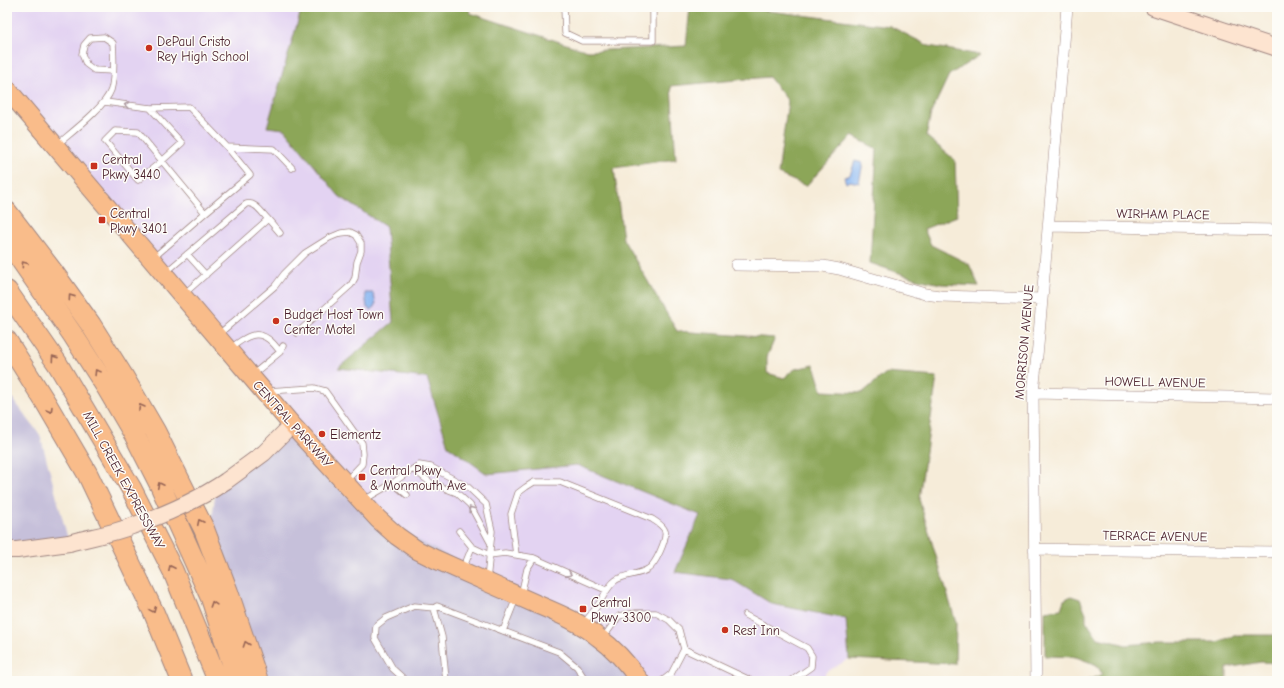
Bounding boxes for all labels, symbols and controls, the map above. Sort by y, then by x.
place label: DePaul Cristo Rey High School [157,34,249,64]
marker: DePaul Cristo Rey High School [144,43,154,53]
one-way arrow [124,101,130,110]
place label: Central Pkwy 3440 [102,152,161,182]
marker: Central Pkwy 3440 [89,161,99,171]
place label: Central Pkwy 3401 [110,206,167,236]
street label: WIRHAM PLACE [1116,206,1210,222]
marker: Central Pkwy 3401 [97,215,107,225]
one-way arrow [22,261,29,268]
street label: MORRISON AVENUE [1011,284,1037,400]
one-way arrow [68,294,76,301]
place label: Budget Host Town Center Motel [284,307,384,337]
marker: Budget Host Town Center Motel [271,316,281,326]
one-way arrow [51,355,59,362]
one-way arrow [94,369,101,376]
street label: HOWELL AVENUE [1104,374,1206,390]
street label: CENTRAL PARKWAY [250,377,336,471]
one-way arrow [138,404,145,411]
one-way arrow [45,406,52,413]
street label: MILL CREEK EXPRESSWAY [80,408,168,552]
place label: Elementz [330,427,381,442]
marker: Elementz [317,429,327,439]
place label: Central Pkwy & Monmouth Ave [370,463,467,493]
marker: Central Pkwy & Monmouth Ave [357,472,367,482]
one-way arrow [157,482,165,490]
one-way arrow [469,506,476,513]
one-way arrow [197,519,205,527]
street label: TERRACE AVENUE [1102,528,1208,544]
one-way arrow [168,564,176,572]
one-way arrow [565,569,572,577]
place label: Central Pkwy 3300 [591,595,652,625]
one-way arrow [209,600,218,607]
marker: Central Pkwy 3300 [578,604,588,614]
one-way arrow [148,605,156,613]
place label: Rest Inn [733,623,780,638]
marker: Rest Inn [720,625,730,635]
one-way arrow [242,641,251,648]

